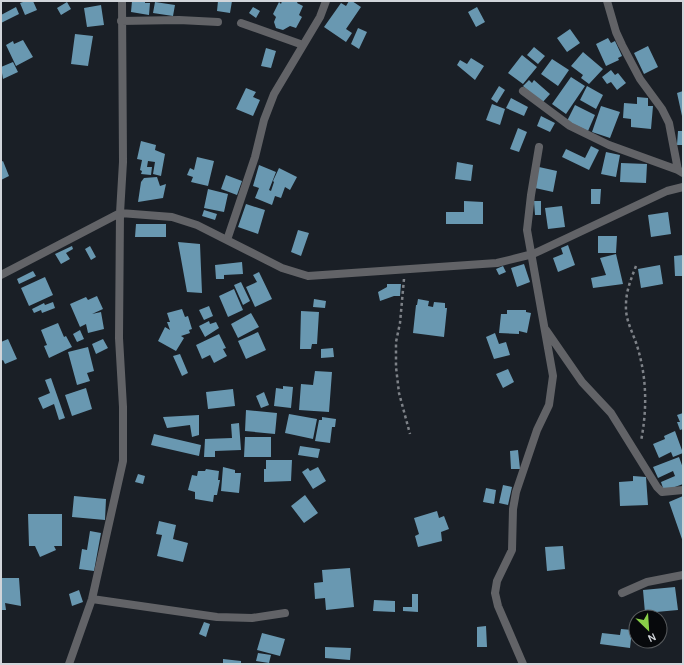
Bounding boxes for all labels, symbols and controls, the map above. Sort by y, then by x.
north arrow [628,609,668,649]
text: N [646,630,658,645]

